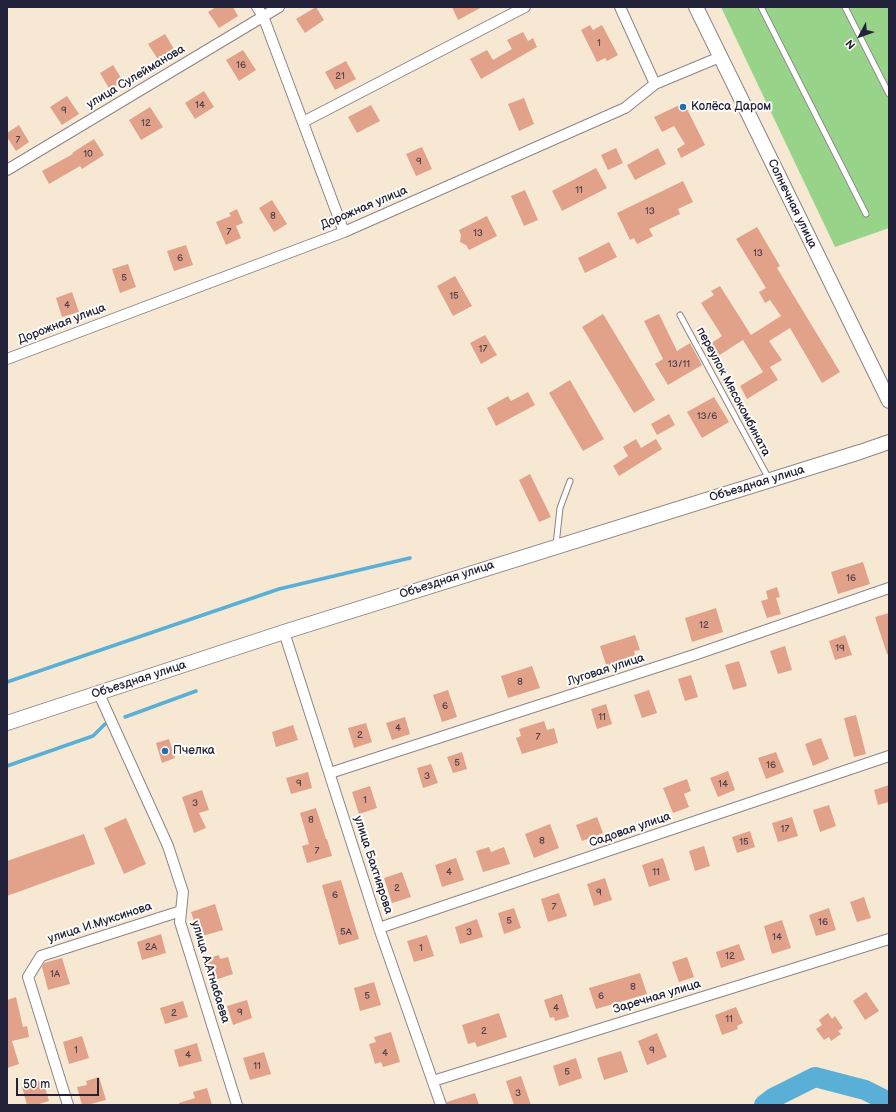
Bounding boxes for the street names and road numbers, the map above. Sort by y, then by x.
street label: улица Сулейманова [84,42,188,112]
street label: Солнечная улица [764,157,820,251]
street label: Дорожная улица [318,183,410,233]
street label: Дорожная улица [16,301,108,347]
street label: переулок Мясокомбината [693,325,773,459]
street label: Объездная улица [708,463,806,505]
street label: Объездная улица [398,558,496,602]
street label: Луговая улица [566,651,646,689]
street label: Объездная улица [90,658,188,702]
street label: Садовая улица [587,809,673,851]
street label: улица Бахтиярова [350,814,396,916]
street label: улица И.Муксинова [46,899,154,947]
street label: улица А.Атнабаева [188,919,232,1025]
street label: Заречная улица [611,977,703,1017]

